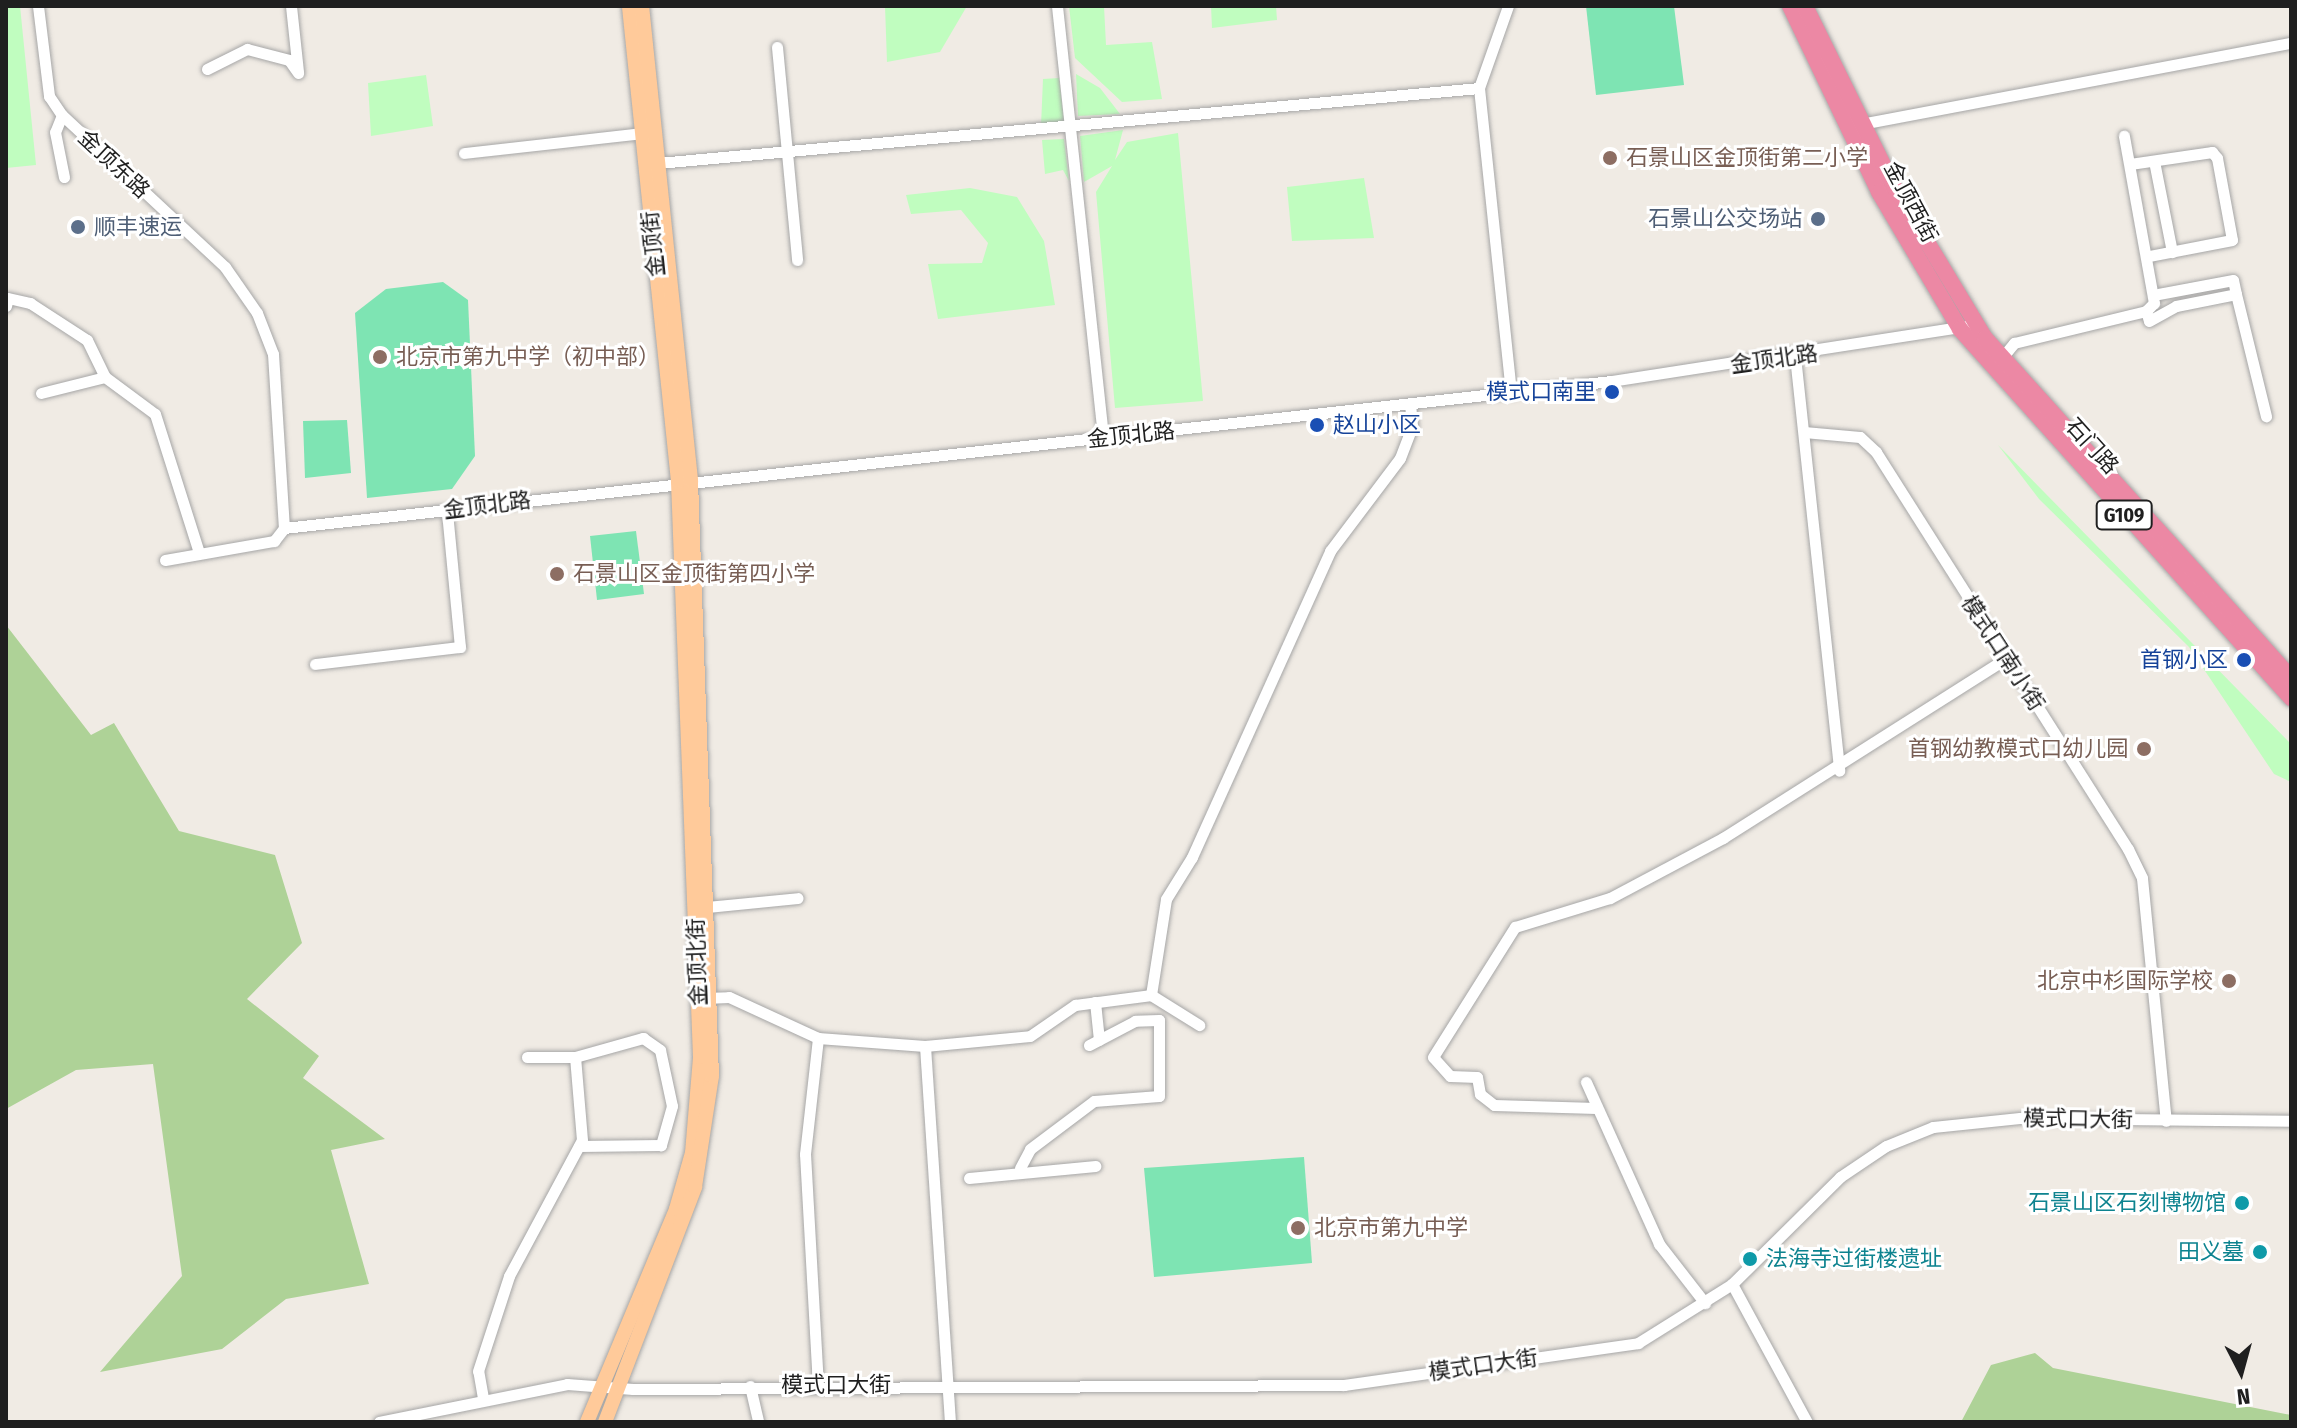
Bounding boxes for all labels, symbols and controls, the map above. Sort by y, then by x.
street label: 金顶东路 [73,124,155,204]
place label: 石景山区金顶街第二小学 [1626,145,1868,171]
marker: 石景山区金顶街第二小学 [1601,149,1619,167]
street label: 金顶西街 [1879,157,1943,247]
place label: 石景山公交场站 [1648,206,1802,232]
street label: 金顶街 [636,210,670,278]
marker: 石景山公交场站 [1809,210,1827,228]
place label: 顺丰速运 [94,214,182,240]
marker: 顺丰速运 [69,218,87,236]
street label: 金顶北路 [1729,340,1819,378]
place label: 北京市第九中学（初中部） [396,344,660,370]
marker: 北京市第九中学（初中部） [371,348,389,366]
place label: 模式口南里 [1486,379,1596,405]
marker: 模式口南里 [1603,383,1621,401]
place label: 赵山小区 [1333,412,1421,438]
street label: 石门路 [2060,413,2124,479]
marker: 赵山小区 [1308,416,1326,434]
street label: 金顶北路 [1086,417,1176,453]
street label: 金顶北路 [442,487,532,523]
road number: G109 [2094,499,2154,531]
place label: 石景山区金顶街第四小学 [573,561,815,587]
marker: 石景山区金顶街第四小学 [548,565,566,583]
street label: 模式口南小街 [1956,590,2050,716]
place label: 首钢小区 [2140,647,2228,673]
marker: 首钢小区 [2235,651,2253,669]
place label: 首钢幼教模式口幼儿园 [1908,736,2128,762]
marker: 首钢幼教模式口幼儿园 [2135,740,2153,758]
street label: 金顶北街 [682,918,712,1006]
place label: 北京中杉国际学校 [2037,968,2213,994]
marker: 北京中杉国际学校 [2220,972,2238,990]
street label: 模式口大街 [2023,1105,2133,1133]
place label: 石景山区石刻博物馆 [2028,1190,2226,1216]
marker: 石景山区石刻博物馆 [2233,1194,2251,1212]
place label: 北京市第九中学 [1314,1215,1468,1241]
marker: 北京市第九中学 [1289,1219,1307,1237]
place label: 田义墓 [2178,1239,2244,1265]
marker: 田义墓 [2251,1243,2269,1261]
place label: 法海寺过街楼遗址 [1766,1246,1942,1272]
marker: 法海寺过街楼遗址 [1741,1250,1759,1268]
north arrow [2201,1332,2281,1412]
street label: 模式口大街 [1427,1344,1539,1386]
street label: 模式口大街 [781,1372,891,1398]
text: N [2236,1382,2252,1410]

